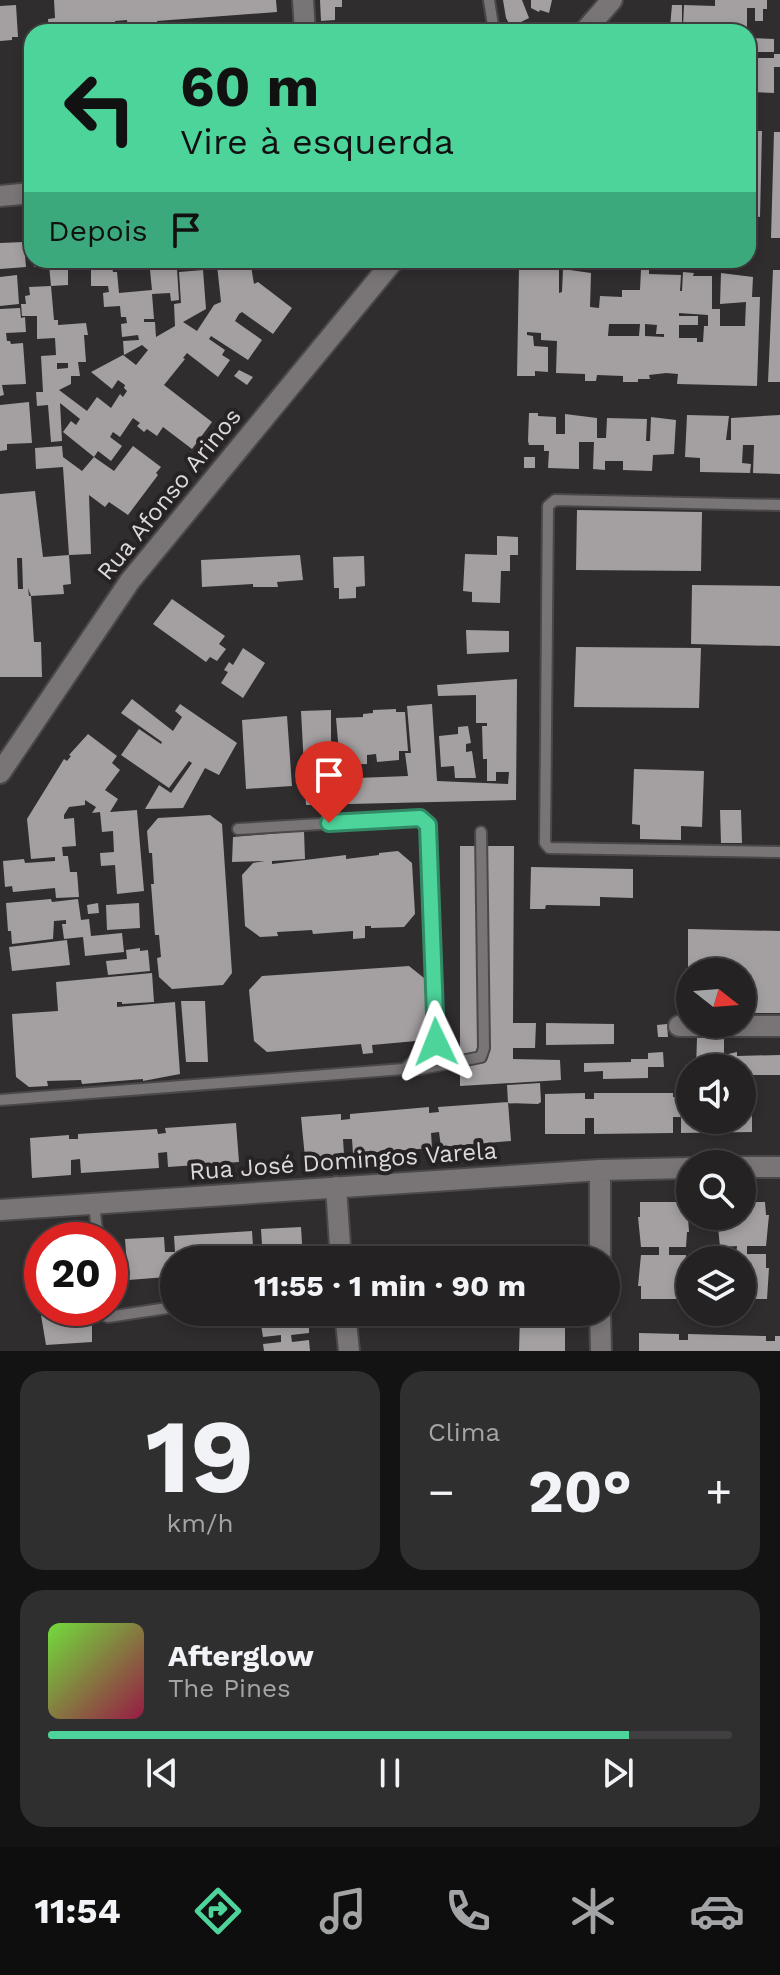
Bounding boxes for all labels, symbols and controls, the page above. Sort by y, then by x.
text: 60 m [180,54,319,120]
icon: left [48,56,152,160]
text: Vire à esquerda [180,121,454,163]
icon: arrive [164,208,208,252]
text: Depois [48,213,148,248]
street label: Rua Afonso Arinos [91,403,247,585]
pin [295,741,363,823]
icon: arrive [307,753,351,797]
north arrow [676,958,756,1038]
map controls [676,958,756,1326]
position arrow [394,1000,478,1084]
button: sound [676,1054,756,1134]
street label: Rua José Domingos Varela [188,1136,498,1186]
button: search [676,1150,756,1230]
speed limit sign: 20 [24,1222,128,1326]
button: layers [676,1246,756,1326]
text: 11:55 · 1 min · 90 m [254,1268,526,1303]
text: 19 [146,1395,254,1517]
text: Clima [428,1417,500,1447]
text: 20° [528,1456,632,1527]
text: − [428,1466,455,1518]
text: + [705,1466,732,1518]
text: km/h [167,1508,233,1538]
text: Afterglow [168,1638,314,1673]
text: The Pines [168,1673,291,1703]
icon: previous [140,1751,184,1795]
icon: pause [368,1751,412,1795]
icon: next [596,1751,640,1795]
icon: directions [190,1883,246,1939]
icon: music [315,1883,371,1939]
icon: phone [440,1883,496,1939]
icon: climate [565,1883,621,1939]
icon: car [689,1883,745,1939]
text: 11:54 [34,1890,121,1932]

